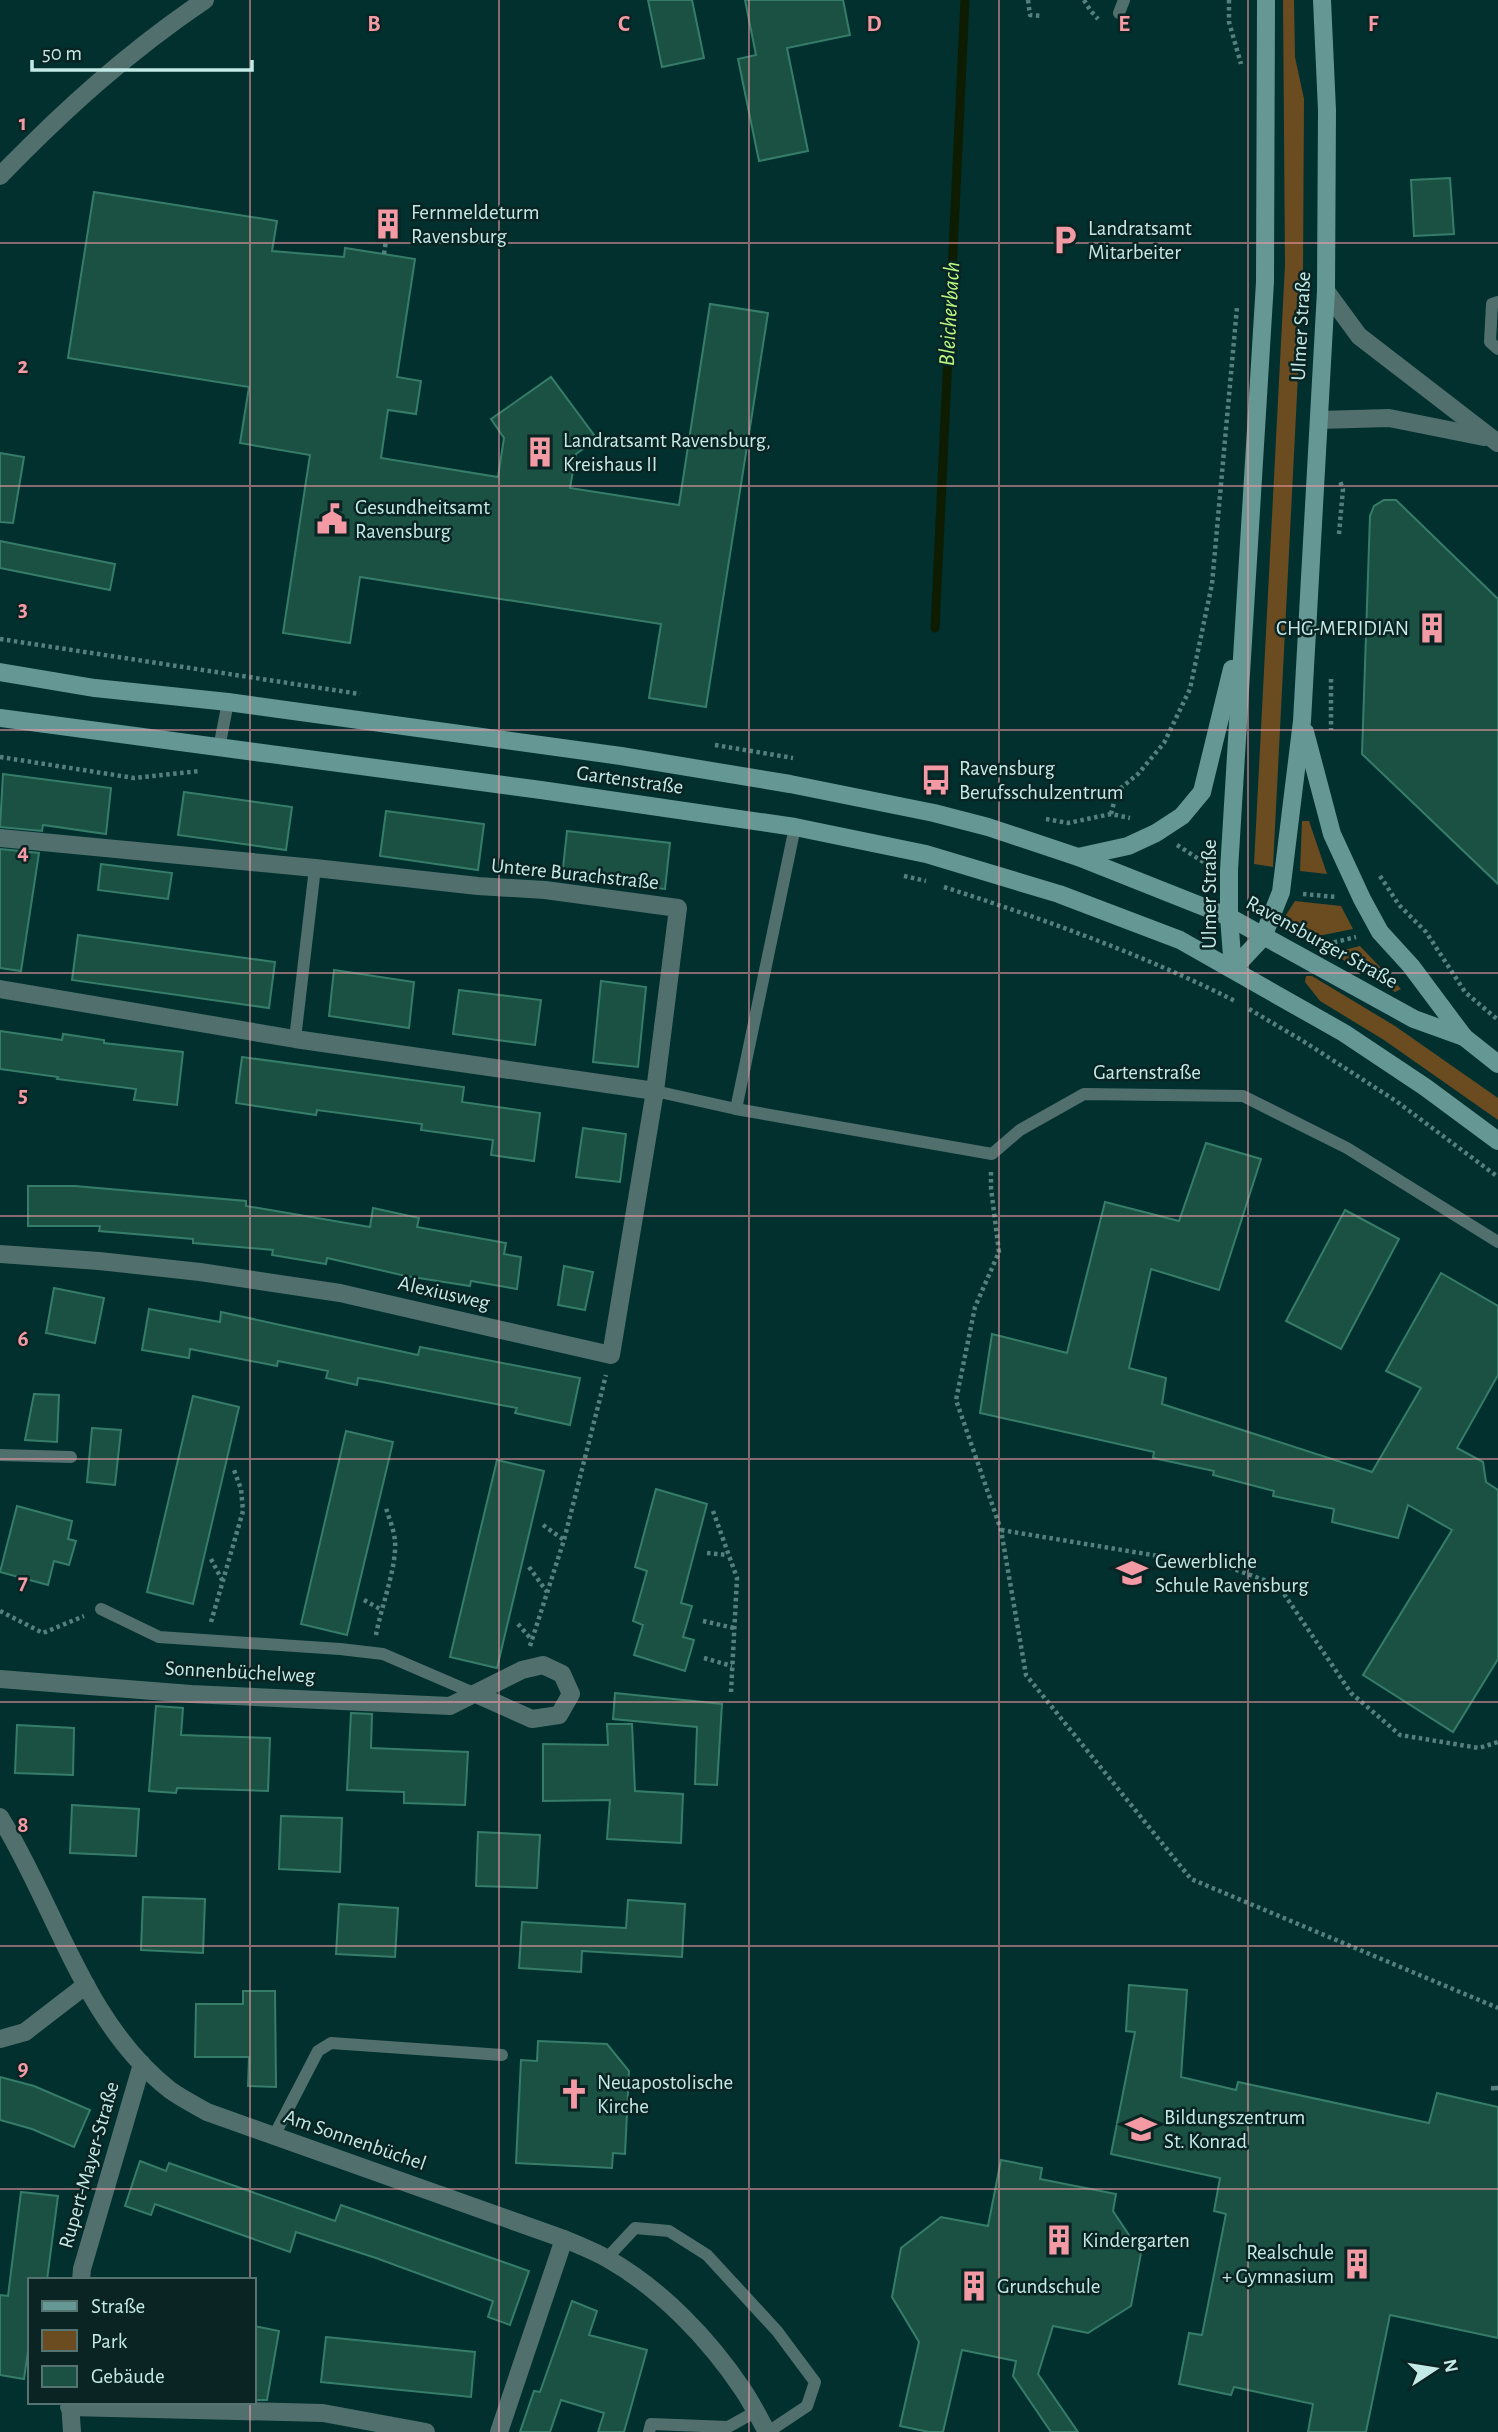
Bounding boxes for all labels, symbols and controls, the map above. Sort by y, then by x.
text: B [367,13,381,36]
text: C [618,13,630,36]
text: D [866,13,882,36]
text: E [1118,13,1130,36]
text: F [1368,13,1379,36]
scale bar [32,28,252,72]
text: 50 m [42,43,82,64]
text: 1 [19,112,27,135]
place label: Fernmeldeturm Ravensburg [411,202,539,247]
building icon: Fernmeldeturm Ravensburg [371,207,405,241]
place label: Landratsamt Mitarbeiter [1088,218,1192,263]
parking icon: Landratsamt Mitarbeiter [1048,223,1082,257]
water label: Bleicherbach [936,261,964,367]
street label: Ulmer Straße [1288,271,1314,381]
text: 2 [18,355,29,378]
place label: Landratsamt Ravensburg, Kreishaus II [563,430,771,475]
building icon: Landratsamt Ravensburg, Kreishaus II [523,435,557,469]
place label: Gesundheitsamt Ravensburg [355,497,490,542]
public building icon: Gesundheitsamt Ravensburg [315,502,349,536]
text: 3 [18,598,28,621]
building icon: CHG-MERIDIAN [1415,611,1449,645]
place label: CHG-MERIDIAN [1276,618,1409,639]
place label: Ravensburg Berufsschulzentrum [959,758,1124,803]
street label: Gartenstraße [575,762,685,798]
bus stop icon: Ravensburg Berufsschulzentrum [919,763,953,797]
street label: Ulmer Straße [1199,839,1220,949]
text: 4 [17,841,29,864]
street label: Untere Burachstraße [490,855,660,893]
street label: Ravensburger Straße [1243,892,1401,992]
street label: Gartenstraße [1093,1062,1201,1083]
text: 5 [18,1084,28,1107]
street label: Alexiusweg [396,1272,493,1314]
text: 6 [17,1328,29,1351]
place label: Gewerbliche Schule Ravensburg [1155,1551,1309,1596]
school or university icon: Gewerbliche Schule Ravensburg [1115,1556,1149,1590]
text: 7 [18,1571,28,1594]
street label: Sonnenbüchelweg [164,1658,316,1686]
text: 8 [17,1814,29,1837]
text: 9 [17,2057,29,2080]
place label: Neuapostolische Kirche [597,2072,733,2117]
church icon: Neuapostolische Kirche [557,2077,591,2111]
street label: Rupert-Mayer-Straße [55,2079,123,2251]
street label: Am Sonnenbüchel [281,2106,429,2174]
place label: Bildungszentrum St. Konrad [1164,2107,1305,2152]
school or university icon: Bildungszentrum St. Konrad [1124,2112,1158,2146]
building icon: Kindergarten [1042,2223,1076,2257]
place label: Kindergarten [1082,2230,1190,2251]
place label: Realschule + Gymnasium [1222,2242,1334,2287]
building icon: Realschule + Gymnasium [1340,2247,1374,2281]
building icon: Grundschule [957,2269,991,2303]
place label: Grundschule [997,2276,1101,2297]
legend [28,2278,256,2404]
text: Straße [91,2296,145,2317]
text: Park [91,2331,128,2352]
north arrow [1400,2334,1470,2404]
text: N [1439,2357,1461,2374]
text: Gebäude [91,2366,165,2387]

